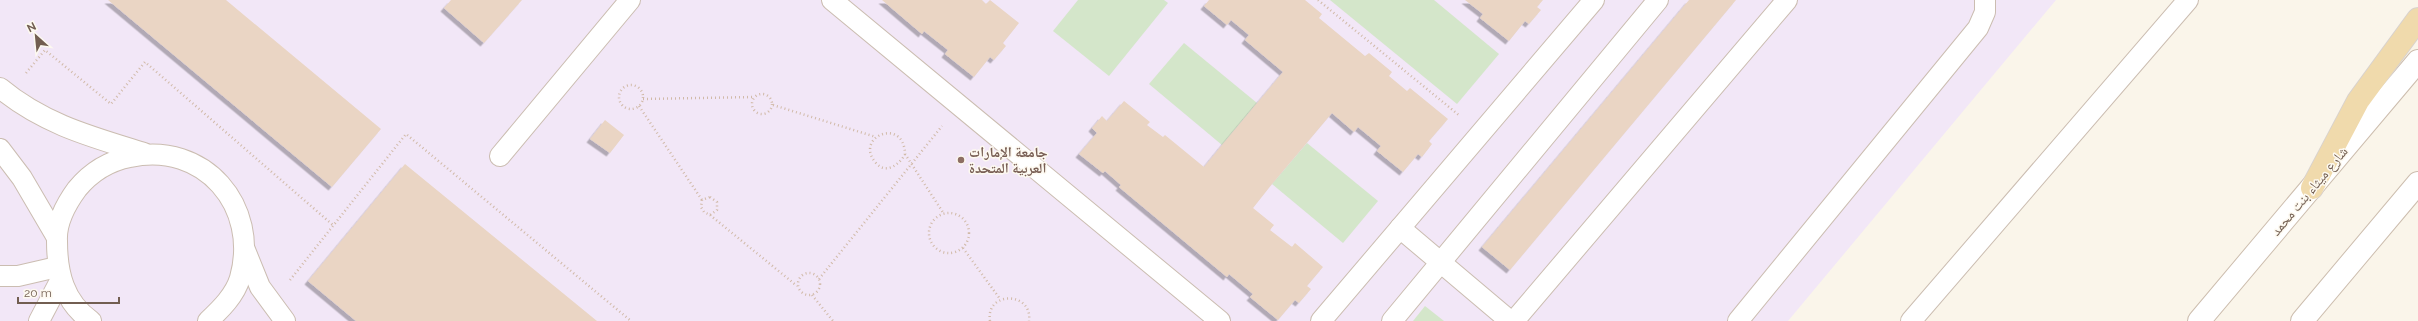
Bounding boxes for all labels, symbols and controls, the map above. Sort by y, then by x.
north arrow [16,16,56,56]
text: N [25,20,38,35]
street label: شارع ميثاء بنت محمد [2267,143,2352,240]
place label: جامعة الإمارات العربية المتحدة [969,144,1048,177]
marker: جامعة الإمارات العربية المتحدة [956,155,966,165]
scale bar [18,279,119,305]
text: 20 m [24,286,52,300]

